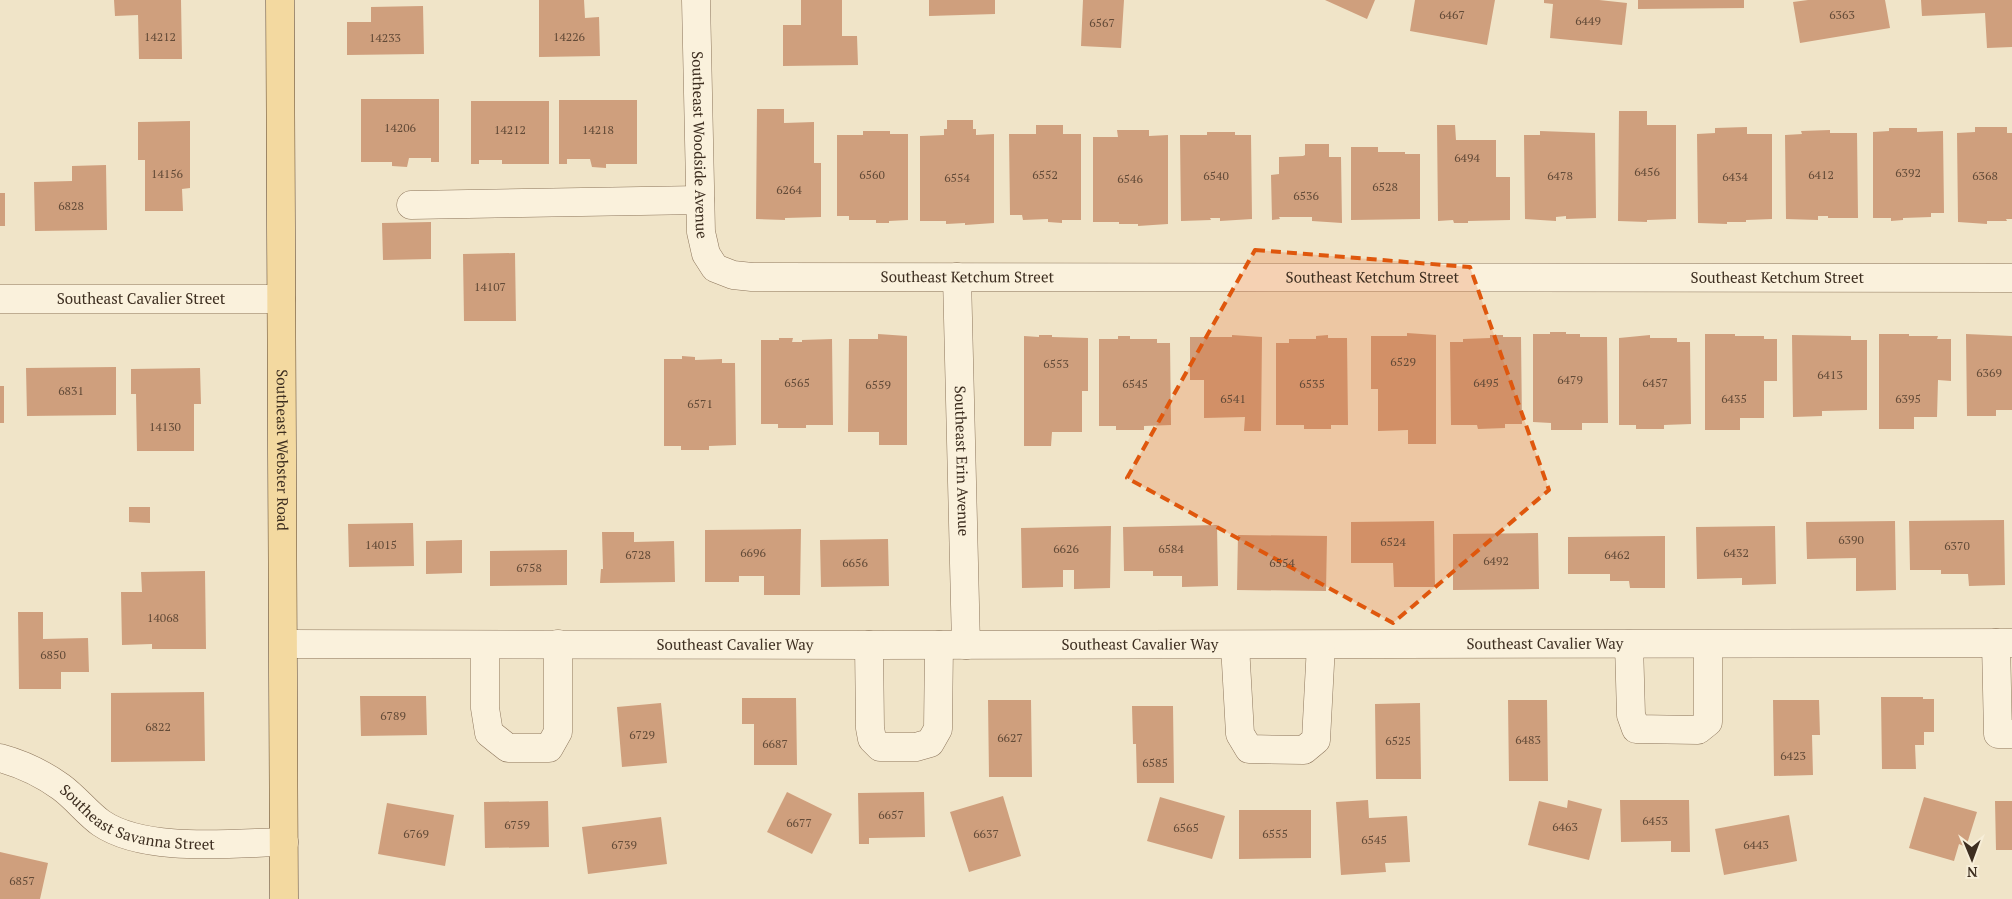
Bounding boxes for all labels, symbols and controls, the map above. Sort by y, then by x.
house number: 6467 [1439,7,1465,22]
house number: 6363 [1829,7,1855,22]
house number: 6449 [1575,13,1601,28]
house number: 6567 [1089,15,1115,30]
house number: 14212 [144,29,176,44]
house number: 14226 [553,29,586,44]
house number: 14233 [369,30,401,45]
street label: Southeast Woodside Avenue [688,51,713,241]
house number: 14206 [384,120,417,135]
house number: 14212 [494,122,526,137]
house number: 14218 [582,122,614,137]
house number: 6494 [1454,150,1480,165]
house number: 6456 [1634,164,1660,179]
house number: 6392 [1895,165,1921,180]
house number: 14156 [151,166,184,181]
house number: 6560 [859,167,885,182]
house number: 6552 [1032,167,1058,182]
house number: 6412 [1808,167,1834,182]
house number: 6540 [1203,168,1229,183]
house number: 6478 [1547,168,1573,183]
house number: 6368 [1972,168,1998,183]
house number: 6434 [1722,169,1748,184]
house number: 6554 [944,170,970,185]
house number: 6546 [1117,171,1143,186]
house number: 6528 [1372,179,1398,194]
house number: 6264 [776,182,802,197]
house number: 6536 [1293,188,1319,203]
house number: 6828 [58,198,84,213]
street label: Southeast Ketchum Street [881,266,1054,286]
street label: Southeast Ketchum Street [1286,266,1459,287]
street label: Southeast Ketchum Street [1691,267,1864,287]
house number: 14107 [474,279,506,294]
street label: Southeast Cavalier Street [57,288,226,308]
house number: 6529 [1390,354,1416,369]
house number: 6553 [1043,356,1069,371]
house number: 6369 [1976,365,2002,380]
house number: 6413 [1817,367,1843,382]
street label: Southeast Webster Road [273,369,293,531]
house number: 6479 [1557,372,1583,387]
house number: 6565 [784,375,810,390]
house number: 6495 [1473,375,1499,390]
house number: 6457 [1642,375,1668,390]
house number: 6545 [1122,376,1148,391]
house number: 6535 [1299,376,1325,391]
house number: 6559 [865,377,891,392]
house number: 6831 [58,383,84,398]
street label: Southeast Erin Avenue [951,385,974,536]
house number: 6541 [1220,391,1246,406]
house number: 6435 [1721,391,1747,406]
house number: 6395 [1895,391,1921,406]
house number: 6571 [687,396,713,411]
house number: 14130 [149,419,181,434]
house number: 6390 [1838,532,1864,547]
house number: 6524 [1380,534,1406,549]
house number: 14015 [365,537,397,552]
house number: 6370 [1944,538,1970,553]
house number: 6626 [1053,541,1079,556]
house number: 6584 [1158,541,1184,556]
house number: 6696 [740,545,766,560]
house number: 6432 [1723,545,1749,560]
house number: 6728 [625,547,651,562]
house number: 6462 [1604,547,1630,562]
house number: 6492 [1483,553,1509,568]
house number: 6656 [842,555,868,570]
house number: 6554 [1269,555,1295,570]
house number: 6758 [516,560,542,575]
house number: 14068 [147,610,179,625]
street label: Southeast Cavalier Way [1062,633,1219,654]
street label: Southeast Cavalier Way [1467,633,1624,653]
street label: Southeast Cavalier Way [657,634,814,654]
house number: 6850 [40,647,66,662]
house number: 6789 [380,708,406,723]
house number: 6822 [145,719,171,734]
house number: 6729 [629,727,655,742]
house number: 6627 [997,730,1023,745]
house number: 6483 [1515,732,1541,747]
house number: 6525 [1385,733,1411,748]
house number: 6687 [762,736,788,751]
house number: 6423 [1780,748,1806,763]
house number: 6585 [1142,755,1168,770]
street label: Southeast Savanna Street [56,779,215,853]
house number: 6657 [878,807,904,822]
house number: 6453 [1642,813,1668,828]
house number: 6677 [786,815,812,830]
house number: 6759 [504,817,530,832]
house number: 6463 [1552,819,1578,834]
house number: 6565 [1173,820,1199,835]
house number: 6769 [403,826,429,841]
house number: 6637 [973,826,999,841]
house number: 6555 [1262,826,1288,841]
house number: 6545 [1361,832,1387,847]
north arrow [1947,834,1997,884]
house number: 6739 [611,837,637,852]
house number: 6443 [1743,837,1769,852]
text: N [1966,863,1978,882]
house number: 6857 [9,873,35,888]

